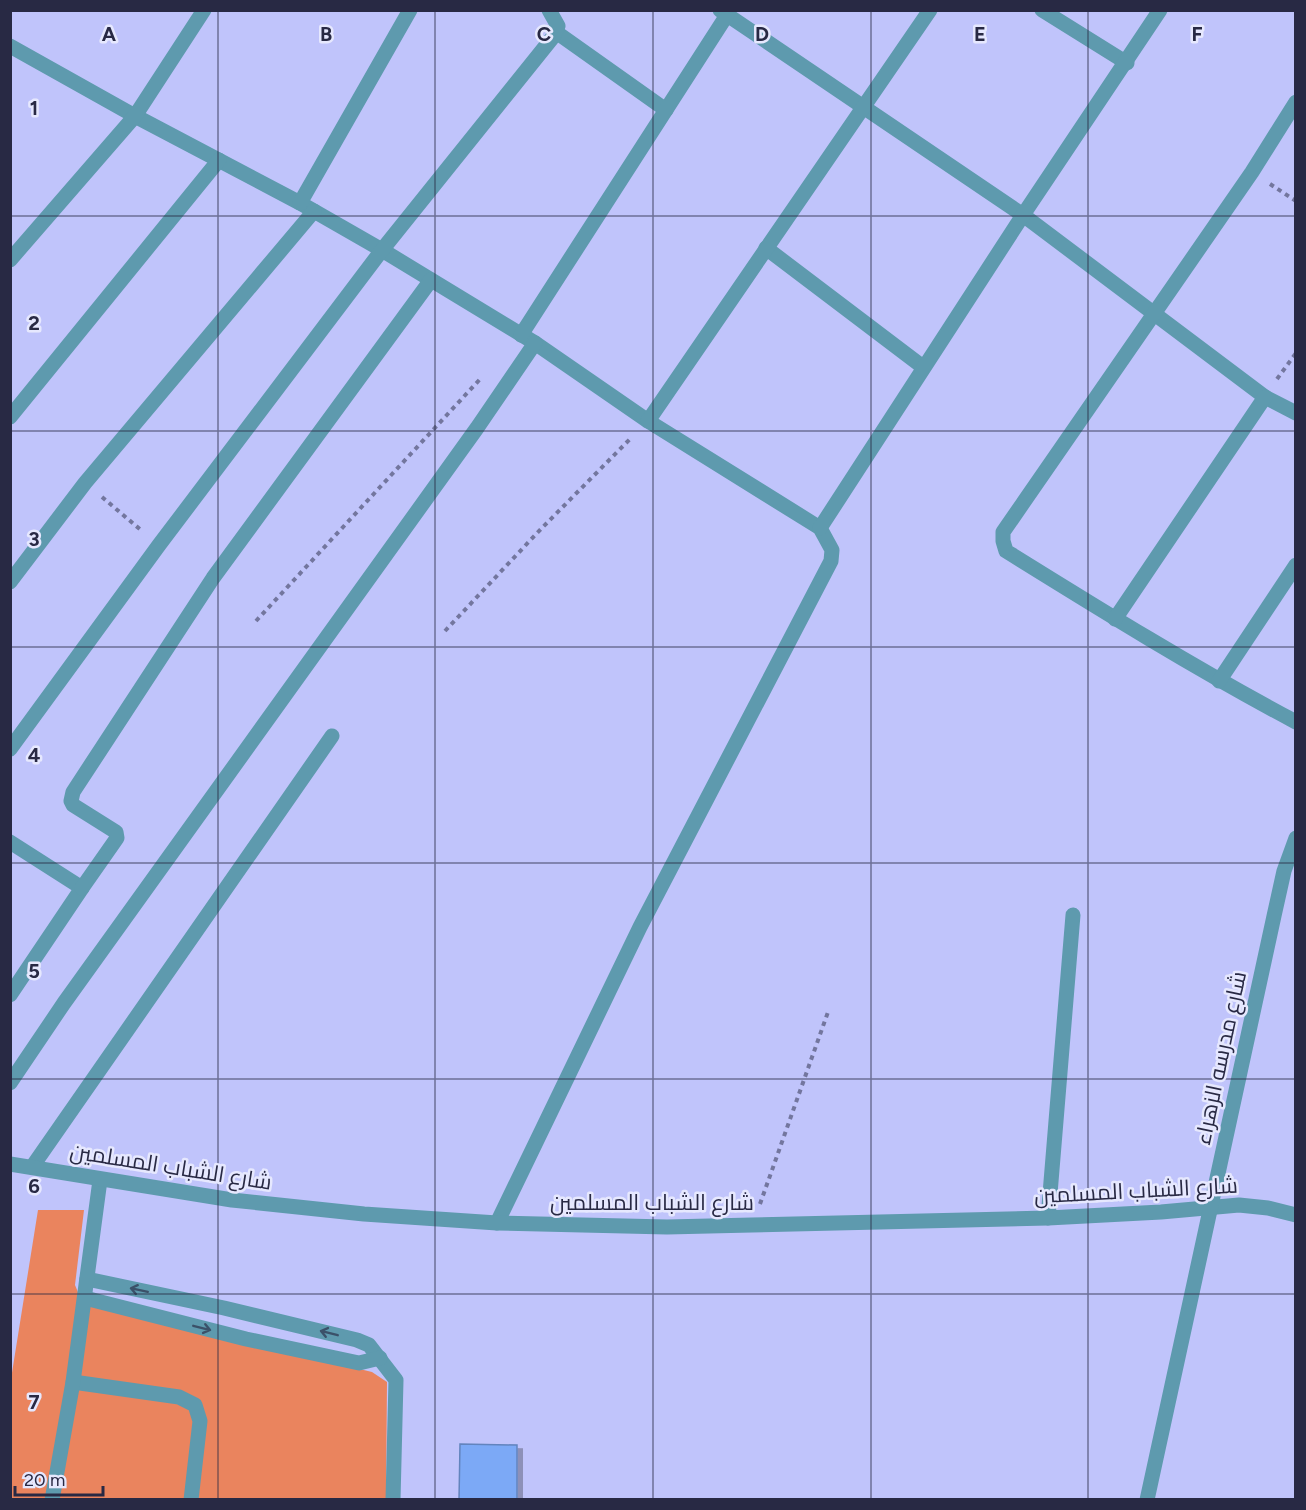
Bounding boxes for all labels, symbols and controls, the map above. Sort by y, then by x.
text: A [102,22,117,46]
text: B [320,22,332,46]
text: C [537,22,551,46]
text: D [755,22,769,46]
text: E [974,22,986,46]
text: F [1191,22,1203,46]
text: 1 [30,96,38,120]
text: 2 [28,311,40,335]
text: 3 [28,527,40,551]
text: 4 [28,743,41,767]
text: 5 [28,959,40,983]
street label: شارع مدرسه الزهراء [1189,969,1253,1148]
street label: شارع الشباب المسلمين [68,1137,274,1197]
street label: شارع الشباب المسلمين [1034,1172,1239,1210]
text: 6 [28,1174,40,1198]
street label: شارع الشباب المسلمين [550,1189,754,1217]
one-way arrow [130,1283,149,1295]
one-way arrow [192,1323,211,1335]
one-way arrow [320,1327,339,1339]
text: 7 [28,1390,40,1414]
scale bar [15,1459,104,1497]
text: 20 m [24,1469,65,1491]

